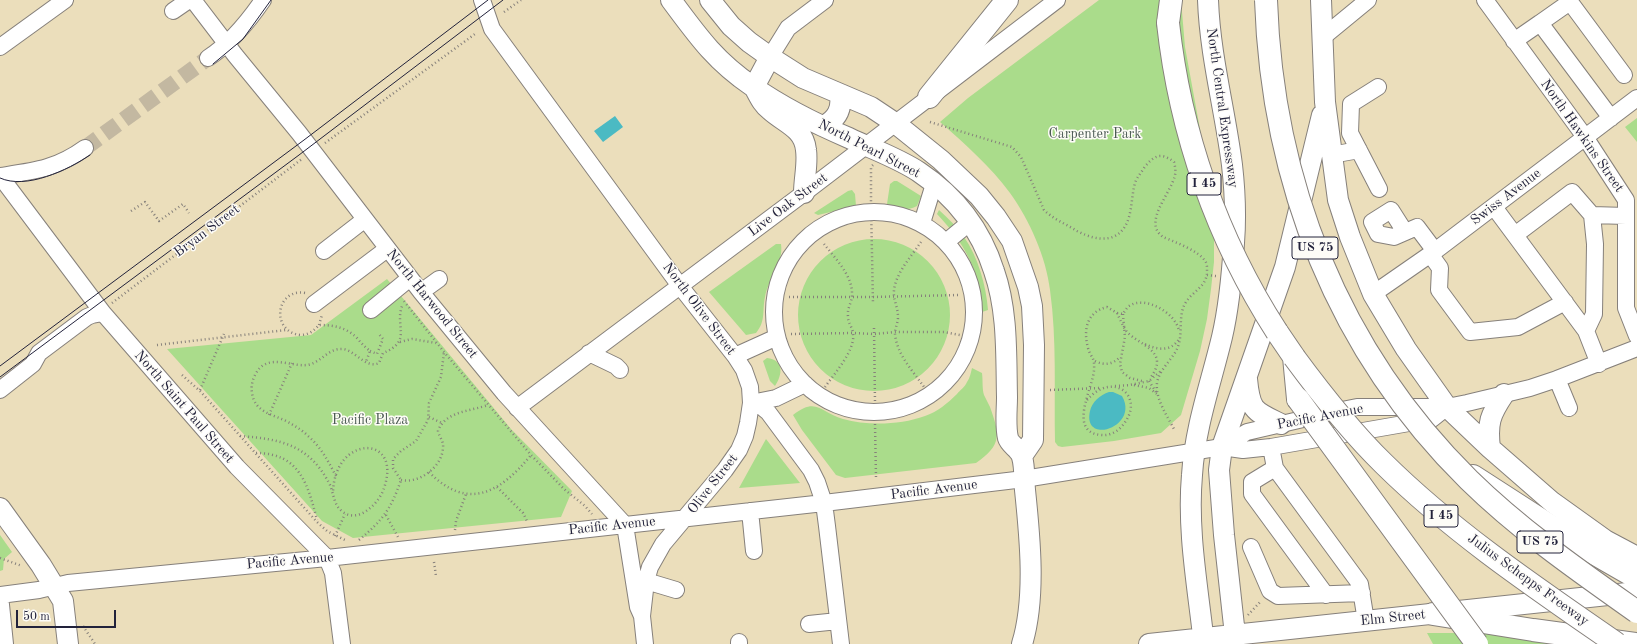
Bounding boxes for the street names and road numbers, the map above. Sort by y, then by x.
street label: North Central Expressway [1202,27,1242,189]
street label: North Hawkins Street [1537,76,1627,196]
street label: North Pearl Street [815,116,923,182]
street label: Swiss Avenue [1467,165,1545,229]
street label: Live Oak Street [745,170,831,240]
road number: I 45 [1187,173,1221,195]
street label: Bryan Street [171,201,243,261]
road number: US 75 [1292,237,1338,259]
street label: North Harwood Street [383,246,481,362]
street label: North Olive Street [659,259,739,359]
street label: North Saint Paul Street [131,347,237,467]
street label: Pacific Avenue [1275,400,1365,434]
street label: Olive Street [684,451,742,517]
street label: Pacific Avenue [889,476,979,504]
road number: I 45 [1424,505,1458,527]
street label: Pacific Avenue [568,513,656,539]
street label: Julius Schepps Freeway [1464,530,1592,630]
road number: US 75 [1517,531,1563,553]
street label: Pacific Avenue [246,549,334,573]
street label: Elm Street [1360,606,1426,630]

